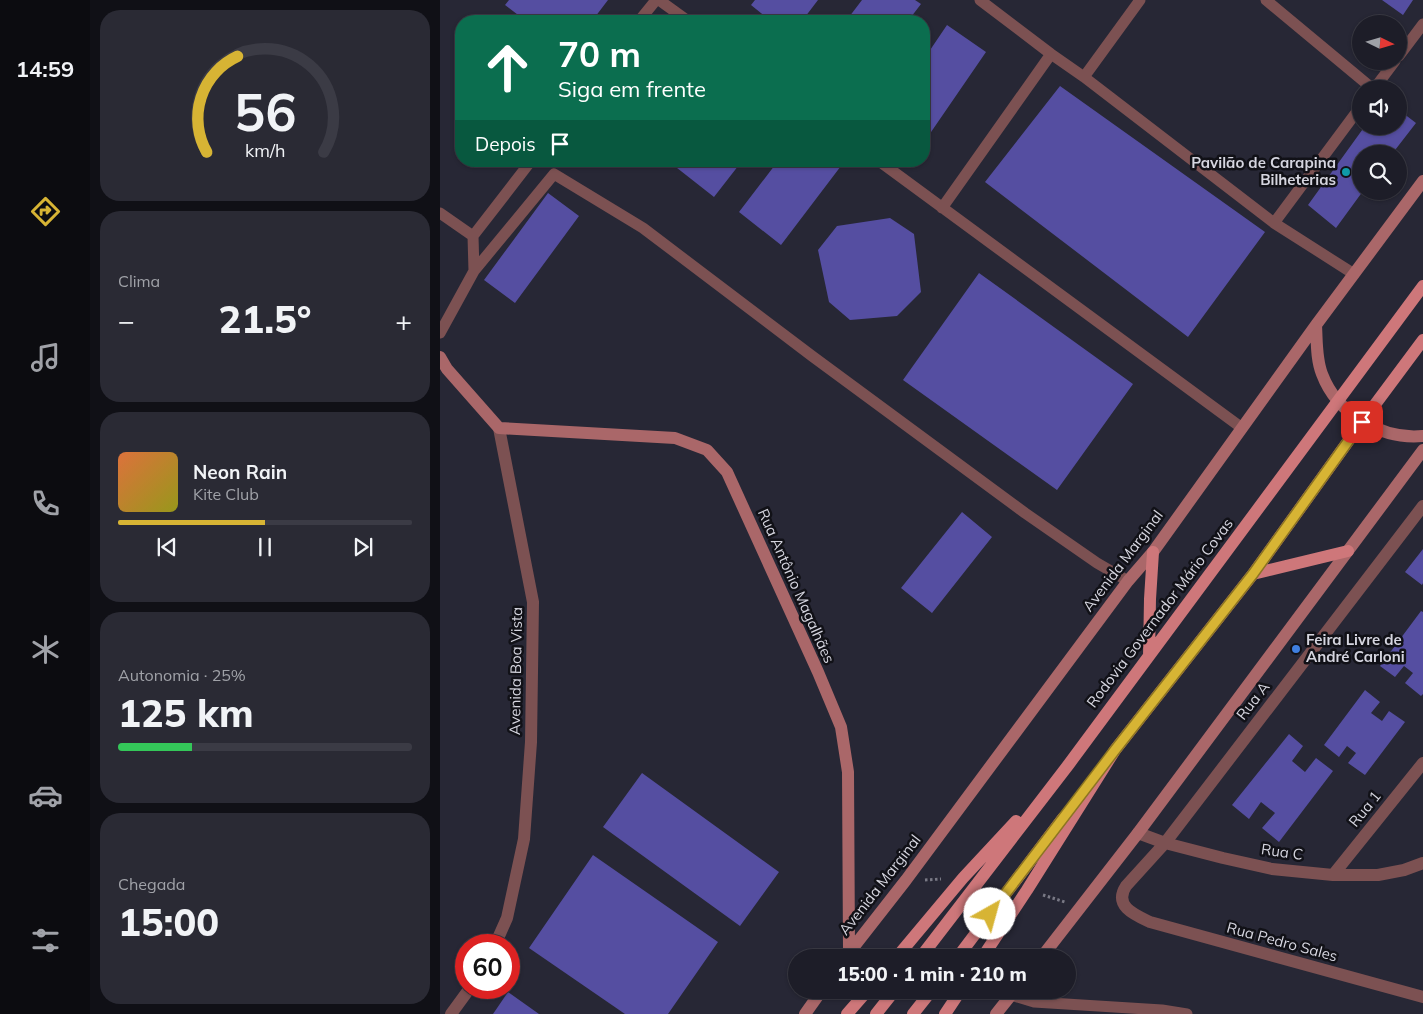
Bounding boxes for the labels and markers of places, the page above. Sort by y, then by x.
place label: Pavilão de Carapina Bilheterias [1191,153,1336,189]
marker: Pavilão de Carapina Bilheterias [1340,166,1352,178]
pin [1341,401,1383,443]
place label: Feira Livre de André Carloni [1306,630,1405,666]
marker: Feira Livre de André Carloni [1290,643,1302,655]

